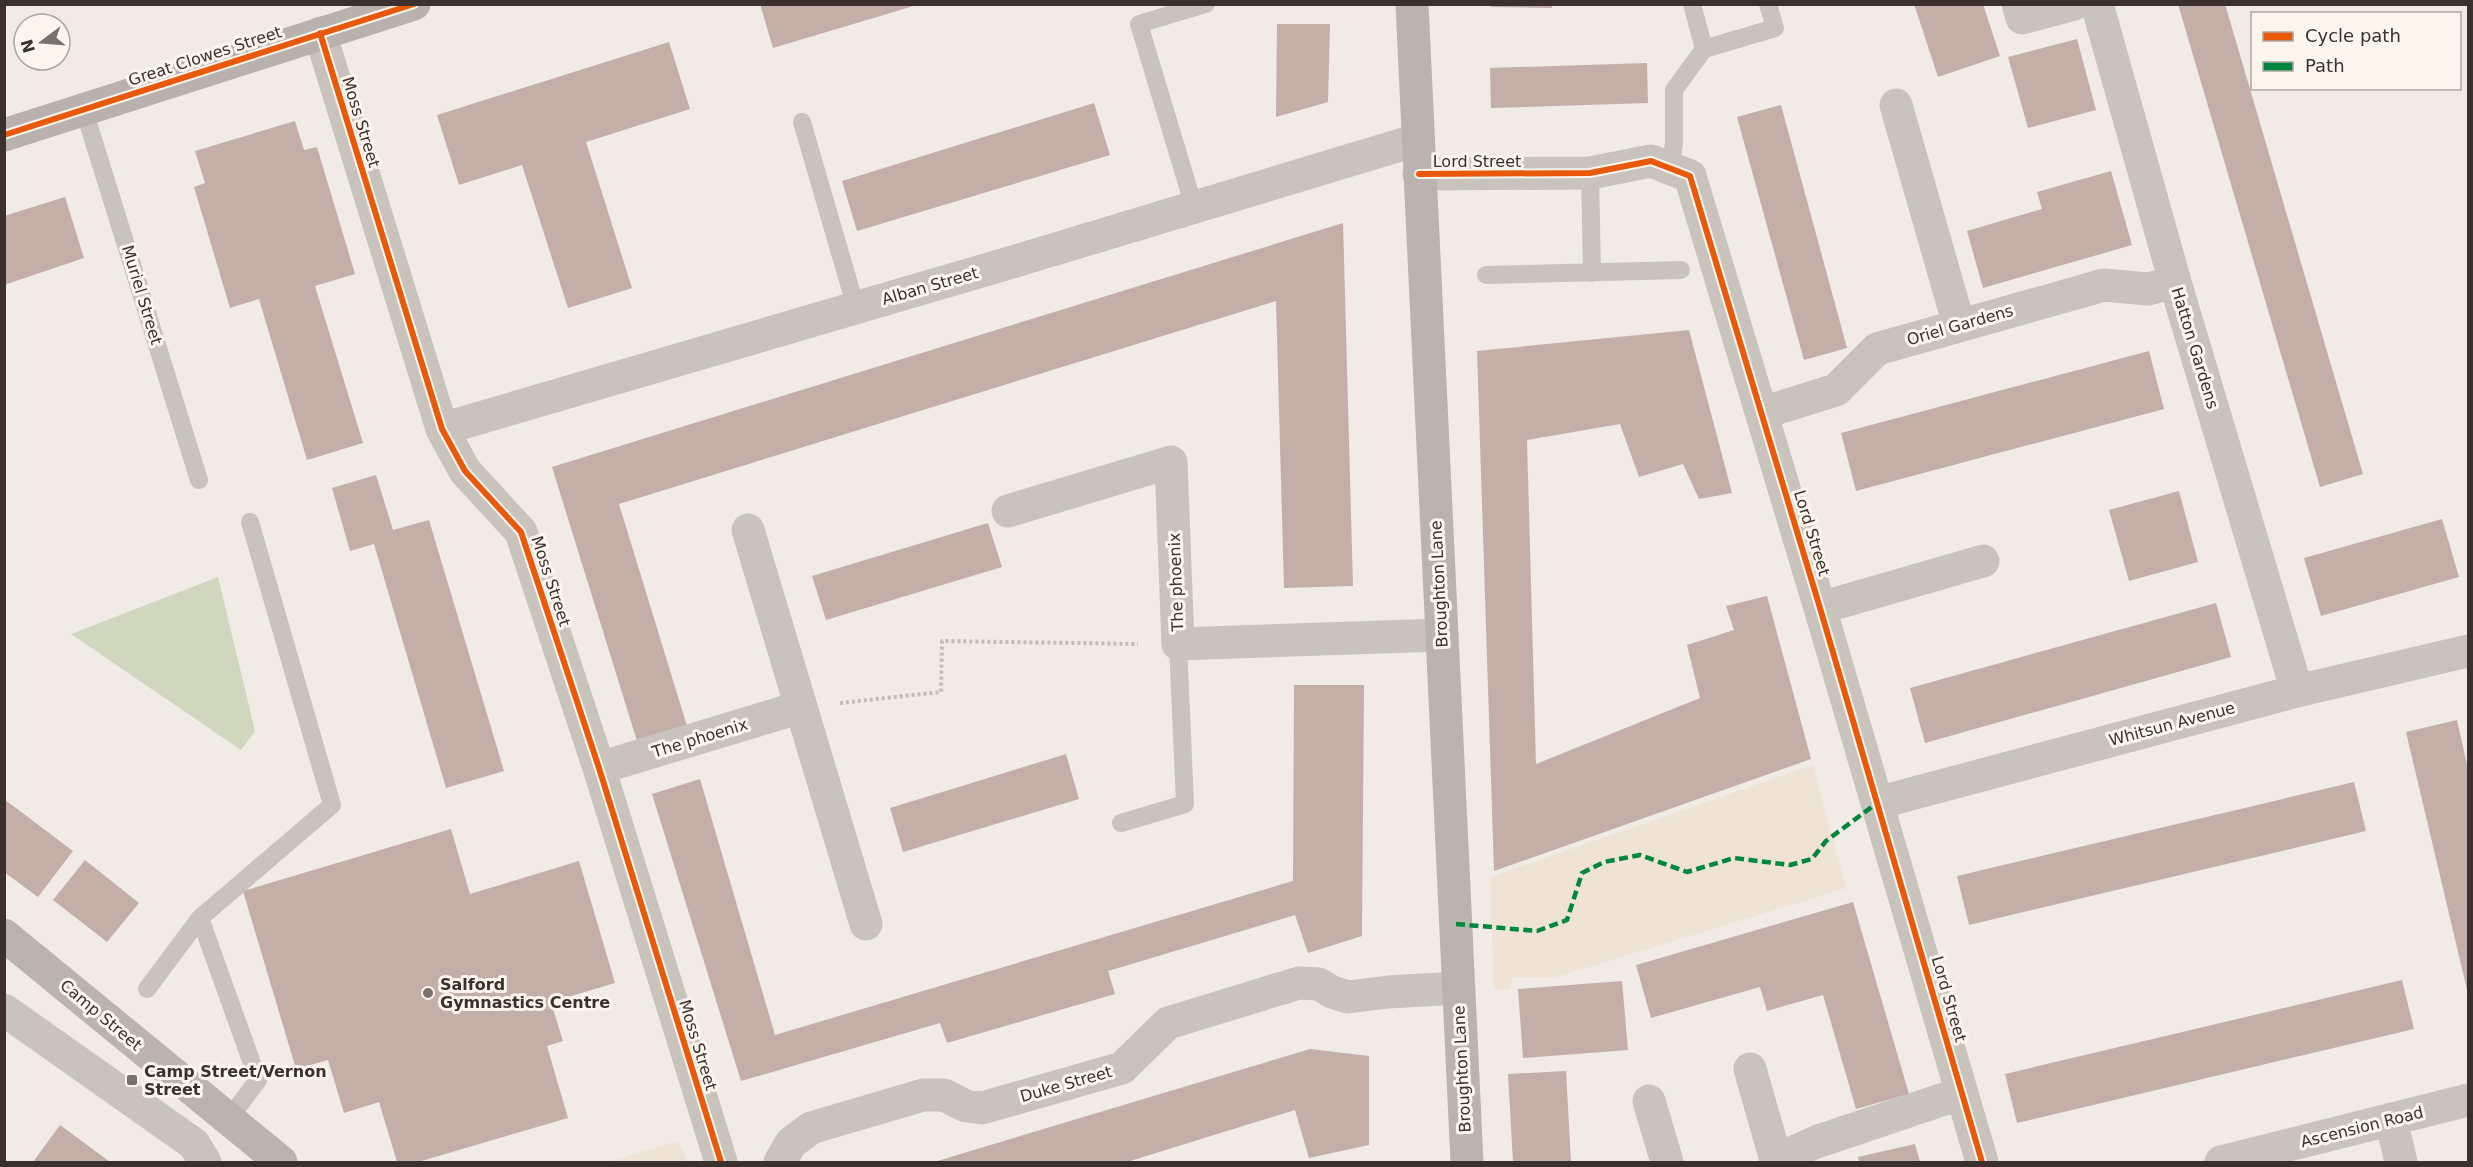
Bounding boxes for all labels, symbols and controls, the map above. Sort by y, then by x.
north arrow [12,12,72,72]
legend [2251,12,2461,90]
street label: Great Clowes Street [126,22,284,90]
text: Cycle path [2305,25,2401,46]
text: N [17,37,39,55]
text: Path [2305,55,2345,76]
street label: Moss Street [338,74,384,170]
street label: Lord Street [1433,152,1521,171]
street label: Muriel Street [118,243,166,347]
street label: Alban Street [880,263,980,309]
street label: Hatton Gardens [2167,285,2223,411]
street label: Oriel Gardens [1905,301,2015,349]
street label: Lord Street [1790,488,1834,578]
street label: Broughton Lane [1426,520,1452,648]
street label: The phoenix [1165,532,1187,633]
street label: Moss Street [527,533,575,629]
street label: Whitsun Avenue [2107,698,2237,750]
street label: The phoenix [649,714,750,762]
street label: Lord Street [1928,954,1970,1044]
street label: Camp Street [56,975,146,1055]
place label: Salford Gymnastics Centre [440,975,610,1012]
marker: Salford Gymnastics Centre [421,986,435,1000]
street label: Moss Street [675,997,721,1093]
street label: Broughton Lane [1449,1005,1475,1133]
place label: Camp Street/Vernon Street [144,1062,327,1099]
street label: Duke Street [1018,1062,1114,1106]
marker: Camp Street/Vernon Street [125,1073,139,1087]
street label: Ascension Road [2299,1103,2425,1151]

